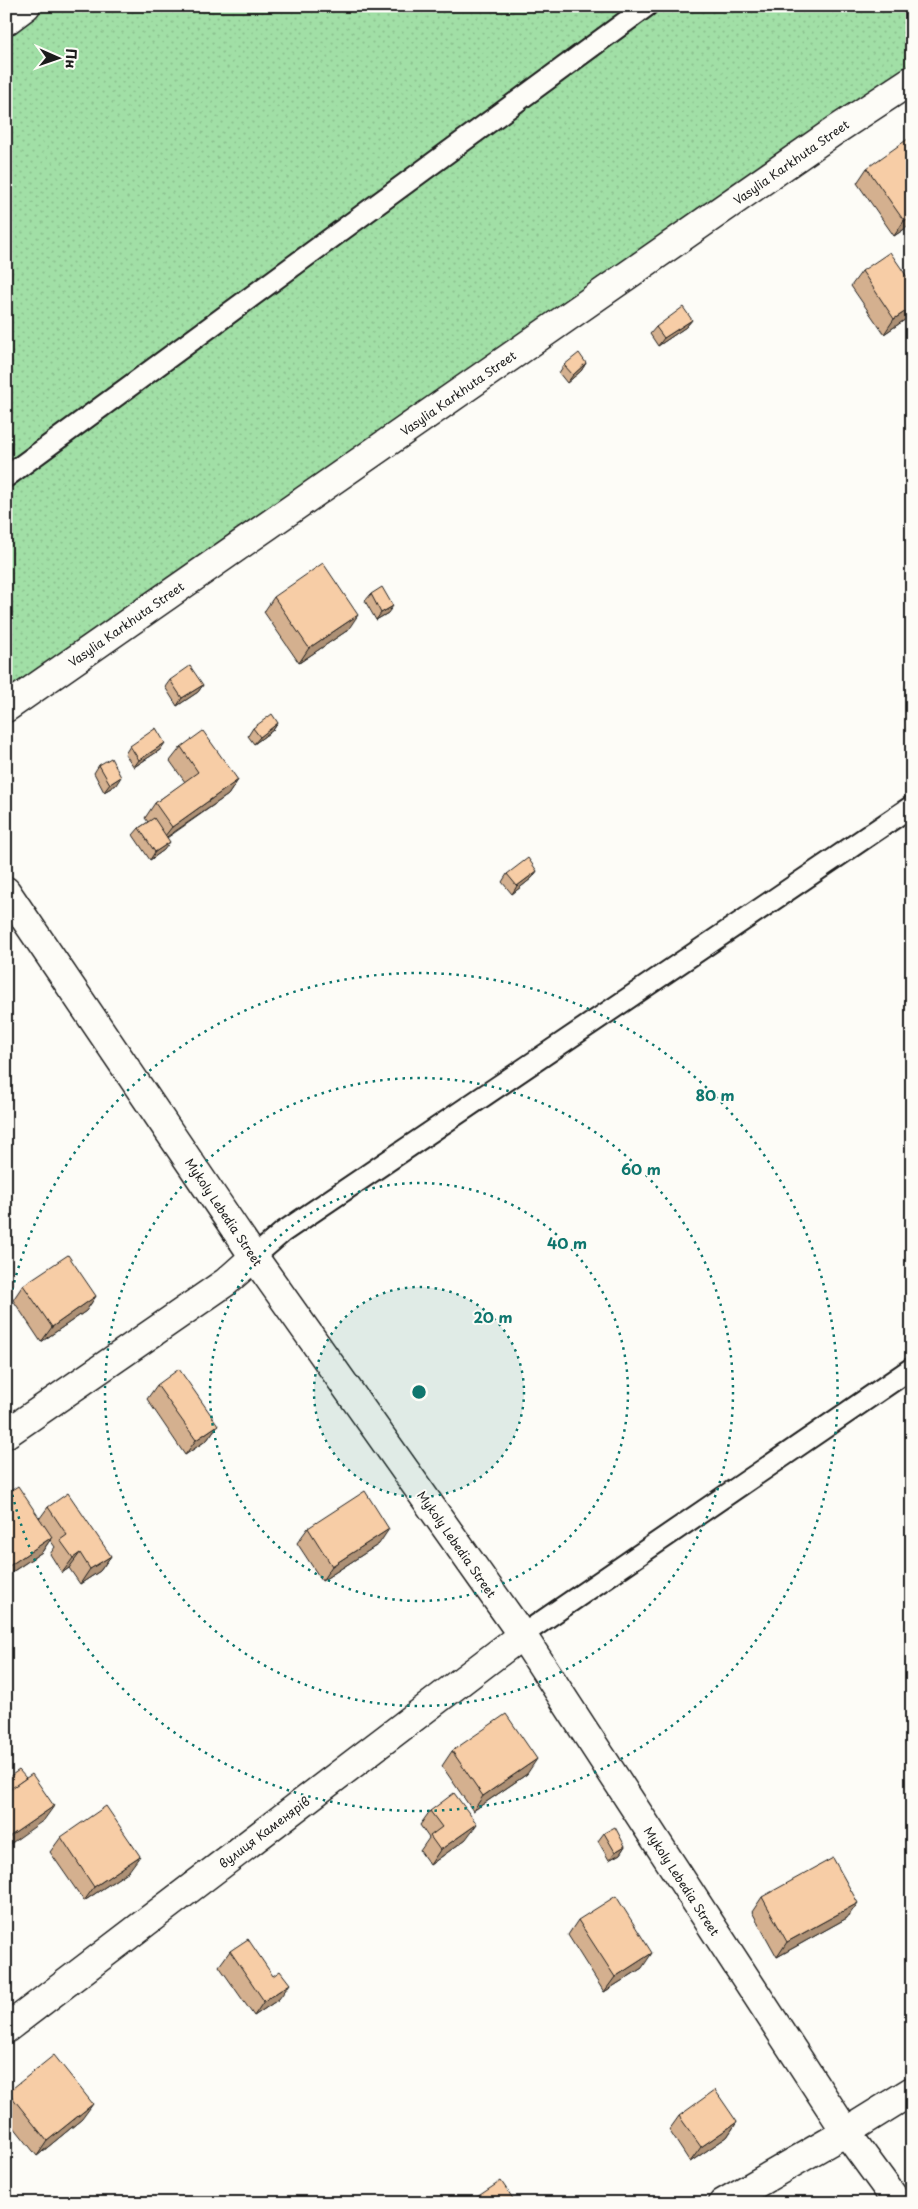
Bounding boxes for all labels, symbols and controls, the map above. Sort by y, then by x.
north arrow [32,32,82,82]
text: Пн [61,48,82,69]
street label: Vasylia Karkhuta Street [729,115,853,209]
street label: Vasylia Karkhuta Street [396,346,520,440]
street label: Vasylia Karkhuta Street [64,577,188,671]
text: 80 m [695,1083,735,1106]
street label: Mykoly Lebedia Street [181,1154,267,1270]
text: 60 m [621,1157,661,1180]
text: 40 m [547,1231,587,1254]
text: 20 m [474,1305,512,1328]
centre of rings [410,1383,428,1401]
street label: Mykoly Lebedia Street [413,1487,501,1601]
street label: вулиця Каменярів [215,1792,313,1872]
street label: Mykoly Lebedia Street [640,1823,724,1939]

